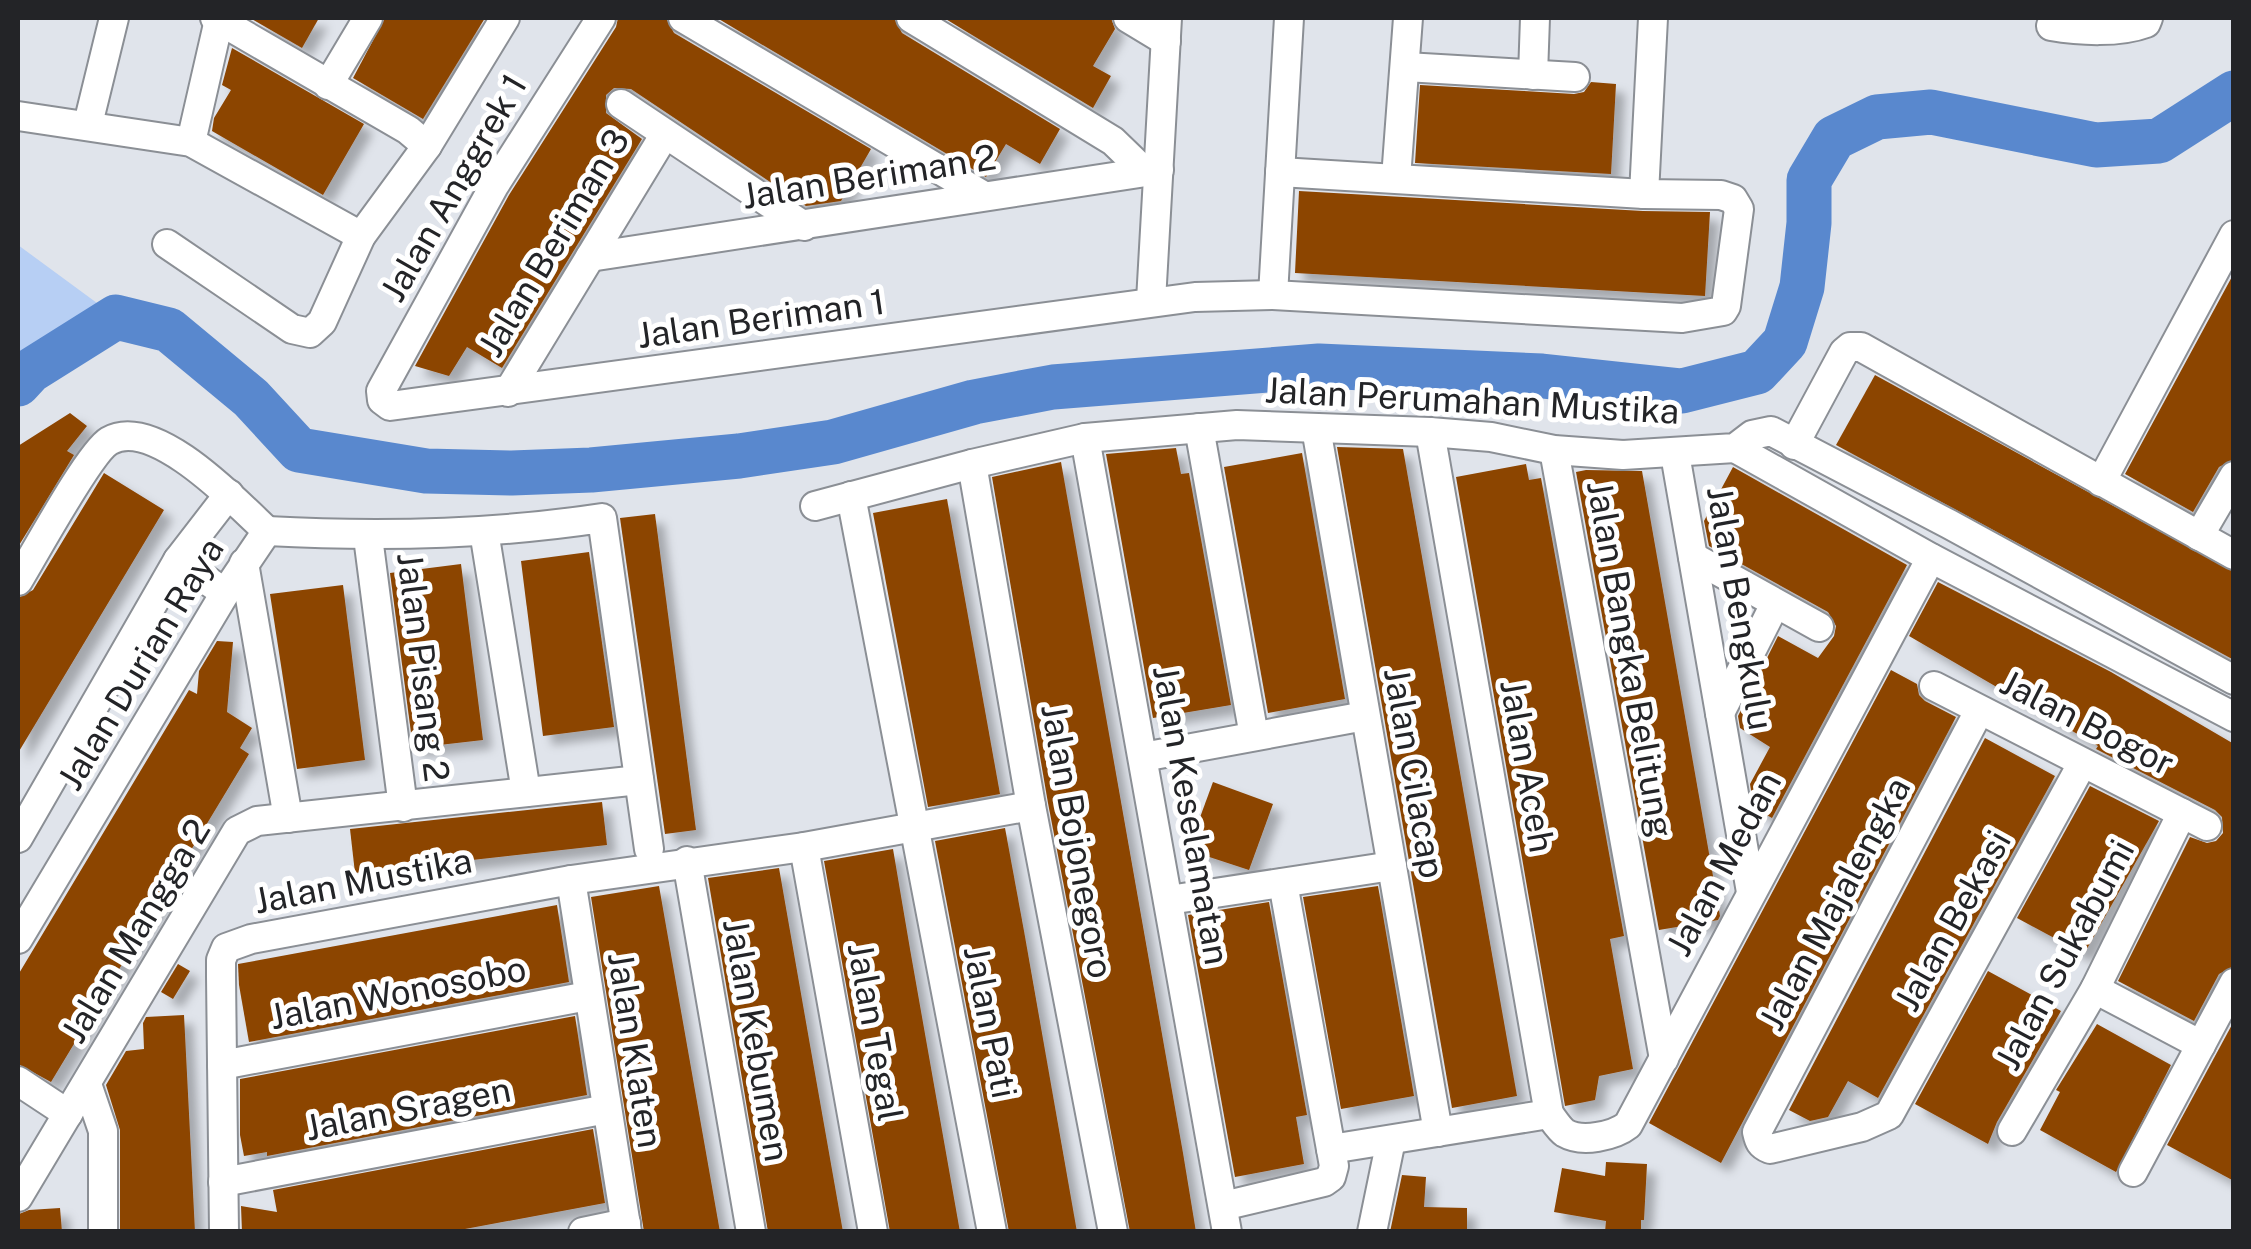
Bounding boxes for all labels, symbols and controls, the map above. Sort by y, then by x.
street label: Jalan Anggrek 1 [372,67,535,309]
street label: Jalan Beriman 3 [470,122,638,364]
street label: Jalan Beriman 2 [739,136,999,217]
street label: Jalan Beriman 1 [634,281,888,356]
street label: Jalan Perumahan Mustika [1264,369,1680,432]
street label: Jalan Bangka Belitung [1579,477,1682,841]
street label: Jalan Bengkulu [1699,483,1782,733]
street label: Jalan Durian Raya [49,530,232,797]
street label: Jalan Pisang 2 [389,550,458,784]
street label: Jalan Bogor [1994,661,2181,784]
street label: Jalan Keselamatan [1145,662,1238,968]
street label: Jalan Cilacap [1376,664,1453,881]
street label: Jalan Aceh [1492,676,1563,856]
street label: Jalan Bojonegoro [1033,701,1122,981]
street label: Jalan Medan [1658,765,1789,963]
street label: Jalan Majalengka [1751,770,1918,1037]
street label: Jalan Mangga 2 [53,812,218,1050]
street label: Jalan Bekasi [1886,824,2019,1018]
street label: Jalan Sukabumi [1987,833,2142,1077]
street label: Jalan Mustika [250,839,475,922]
street label: Jalan Kebumen [715,915,798,1165]
street label: Jalan Tegal [840,939,911,1124]
street label: Jalan Pati [956,942,1025,1102]
street label: Jalan Wonosobo [266,948,530,1037]
street label: Jalan Klaten [600,949,671,1151]
street label: Jalan Sragen [302,1068,514,1149]

